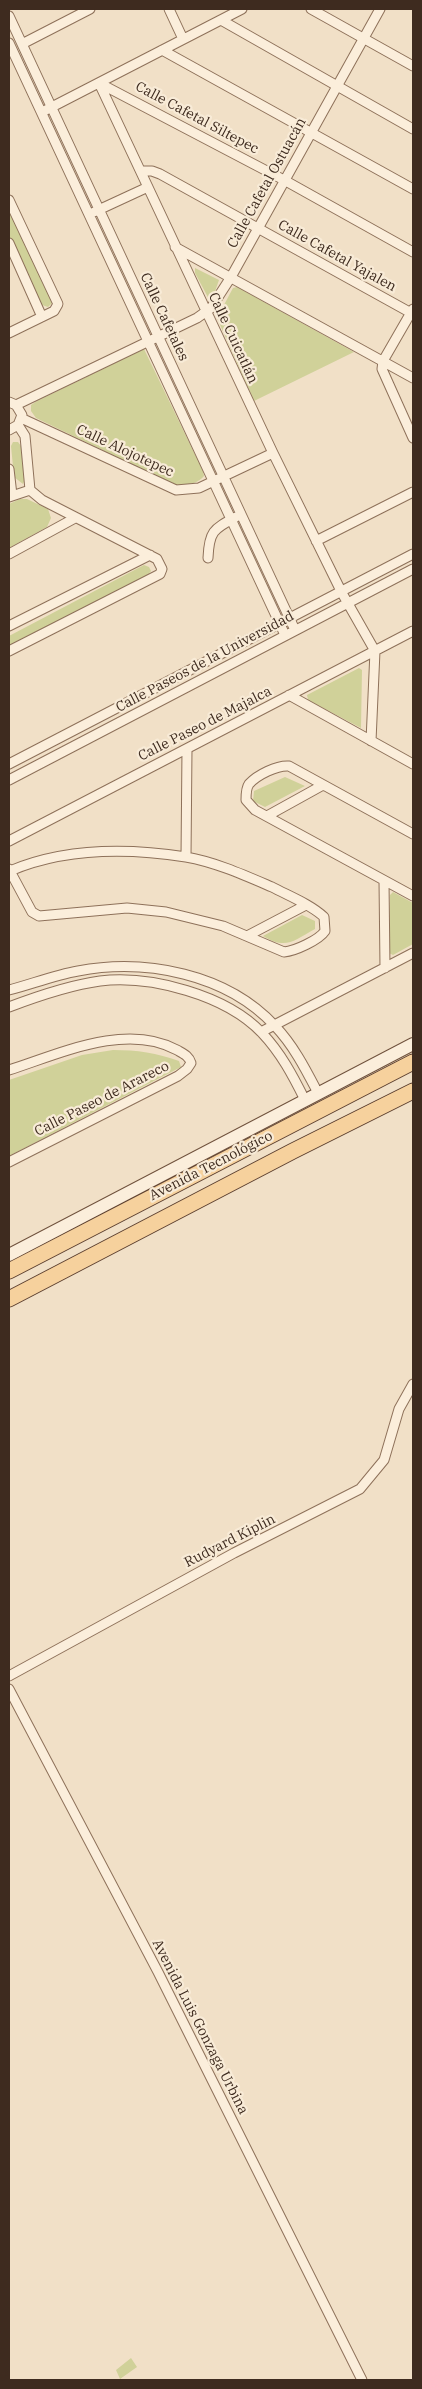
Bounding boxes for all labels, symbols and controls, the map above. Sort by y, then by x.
street label: Calle Cafetal Siltepec [132,78,262,158]
street label: Calle Cafetal Ostuacán [224,115,310,251]
street label: Calle Cafetal Yajalen [275,217,399,295]
street label: Calle Cafetales [136,270,192,364]
street label: Calle Cuicatlán [205,290,261,386]
street label: Calle Alojotepec [74,421,176,481]
street label: Calle Paseos de la Universidad [113,608,297,716]
street label: Calle Paseo de Majalca [136,683,274,765]
street label: Calle Paseo de Arareco [32,1058,172,1140]
street label: Avenida Tecnológico [147,1128,275,1204]
street label: Rudyard Kiplin [182,1511,278,1571]
street label: Avenida Luis Gonzaga Urbina [148,1937,252,2117]

